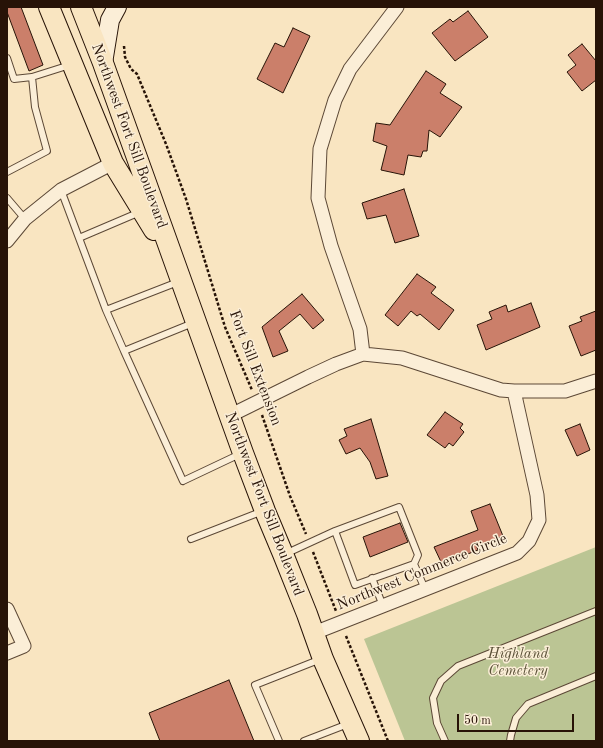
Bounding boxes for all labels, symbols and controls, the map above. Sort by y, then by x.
street label: Northwest Fort Sill Boulevard [87,41,171,231]
street label: Fort Sill Extension [225,308,285,428]
street label: Northwest Fort Sill Boulevard [221,409,307,599]
street label: Northwest Commerce Circle [334,530,510,614]
park label: Highland Cemetery [488,645,548,680]
scale bar [459,706,576,732]
text: 50 m [464,715,491,727]

